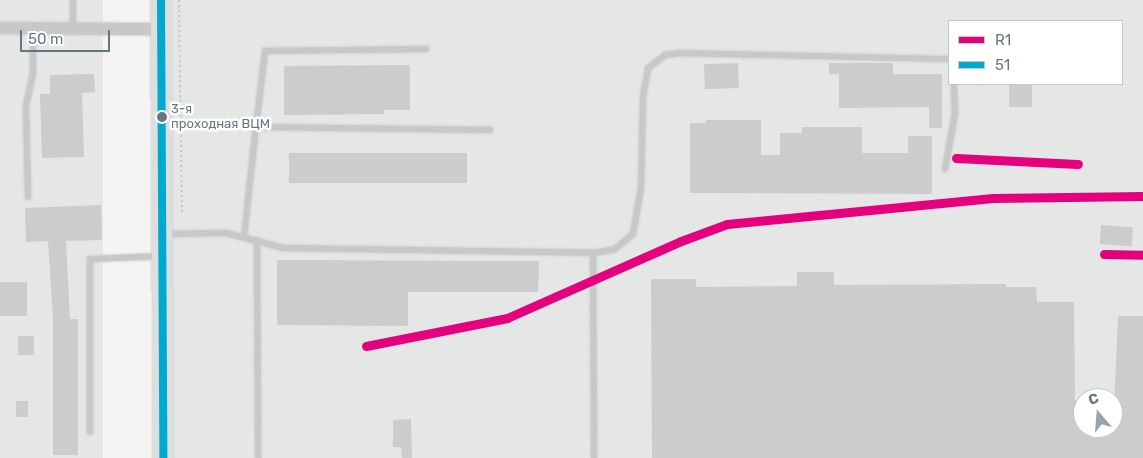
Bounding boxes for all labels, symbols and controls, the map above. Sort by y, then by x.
scale bar [22,20,112,52]
legend [948,20,1123,85]
text: 50 m [28,30,63,48]
text: R1 [995,31,1011,49]
text: 51 [995,56,1010,74]
place label: 3-я проходная ВЦМ [171,102,270,133]
marker: 3-я проходная ВЦМ [157,112,167,122]
north arrow [1073,388,1123,438]
text: С [1086,390,1101,409]

